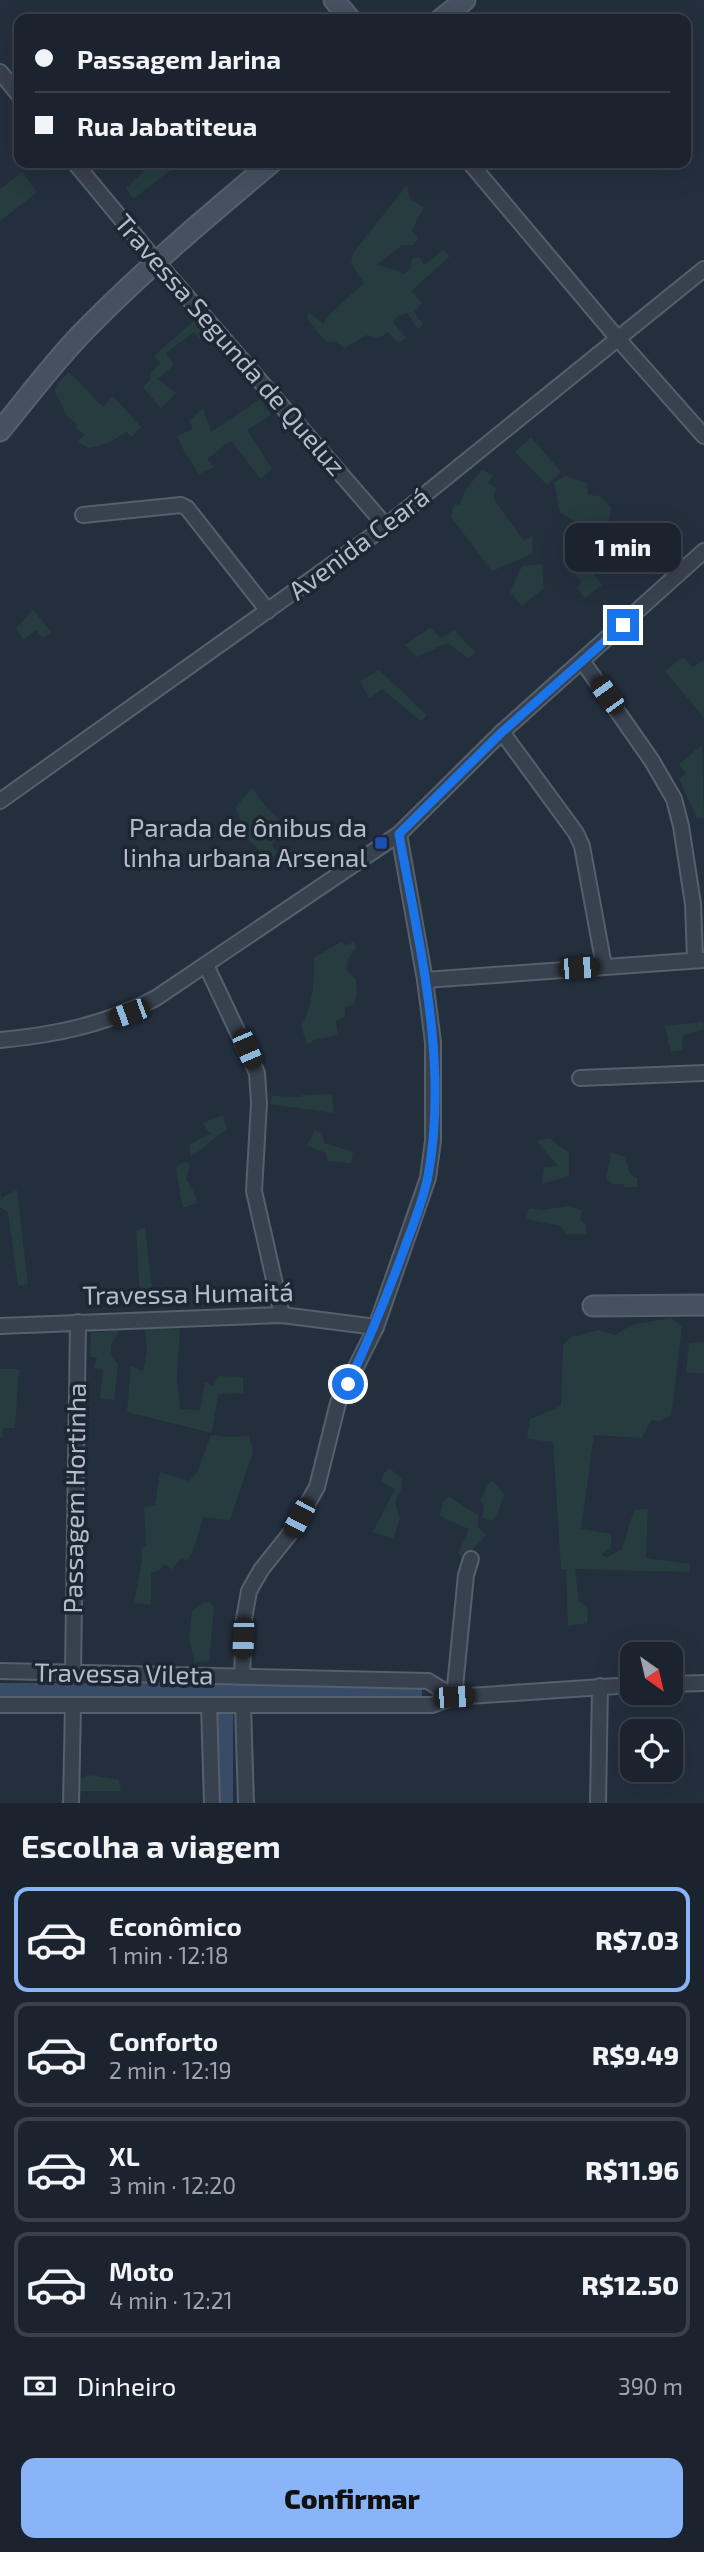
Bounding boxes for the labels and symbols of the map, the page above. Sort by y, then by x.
street label: Travessa Segunda de Queluz [109,207,353,481]
street label: Avenida Ceará [282,480,434,606]
callout: 1 min [565,524,681,572]
route end [607,609,639,641]
car [587,672,628,718]
place label: Parada de ônibus da linha urbana Arsenal [123,811,367,872]
marker: Parada de ônibus da linha urbana Arsenal [373,835,389,851]
car [558,956,601,980]
car [106,996,153,1030]
car [230,1026,265,1072]
street label: Travessa Humaitá [82,1275,294,1310]
route start [332,1368,364,1400]
street label: Passagem Hortinha [56,1382,91,1614]
car [280,1495,319,1541]
car [232,1617,255,1659]
north arrow [620,1642,682,1704]
street label: Travessa Vileta [34,1655,214,1690]
car [433,1685,476,1709]

